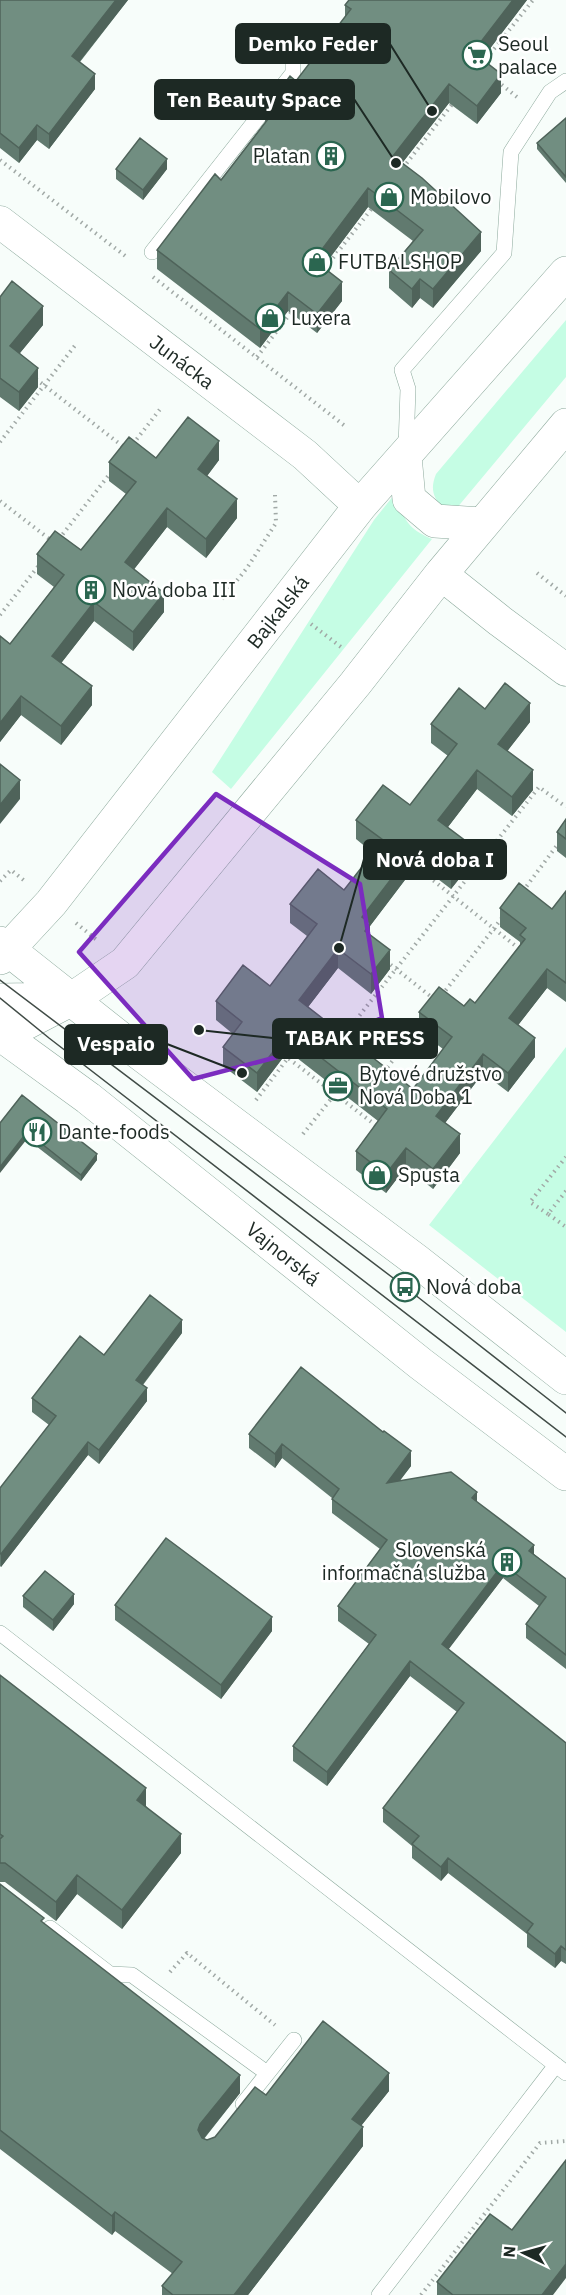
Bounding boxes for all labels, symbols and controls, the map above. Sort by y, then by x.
callout: Demko Feder [236,24,390,63]
text: Demko Feder [248,29,379,57]
place label: Seoul palace [498,30,557,80]
supermarket icon: Seoul palace [461,39,493,71]
callout: Ten Beauty Space [155,80,354,119]
text: Ten Beauty Space [166,85,342,113]
building icon: Platan [315,140,347,172]
place label: Platan [253,142,310,169]
shop icon: Mobilovo [373,181,405,213]
place label: Mobilovo [410,183,491,210]
shop icon: FUTBALSHOP [301,246,333,278]
place label: FUTBALSHOP [338,248,462,275]
shop icon: Luxera [254,302,286,334]
place label: Luxera [291,304,351,331]
street label: Junácka [144,328,221,395]
street label: Bajkalská [240,569,315,654]
building icon: Nová doba III [75,574,107,606]
place label: Nová doba III [112,576,236,603]
callout: Nová doba I [364,840,506,879]
text: Nová doba I [376,845,494,873]
callout: TABAK PRESS [273,1019,437,1058]
text: TABAK PRESS [285,1023,425,1051]
callout: Vespaio [65,1025,167,1064]
text: Vespaio [77,1029,155,1057]
place label: Bytové družstvo Nová Doba 1 [359,1060,502,1110]
office icon: Bytové družstvo Nová Doba 1 [322,1070,354,1102]
restaurant icon: Dante-foods [21,1116,53,1148]
place label: Dante-foods [58,1118,170,1145]
shop icon: Spusta [361,1159,393,1191]
place label: Spusta [398,1161,460,1188]
street label: Vajnorská [241,1215,326,1292]
bus stop icon: Nová doba [389,1271,421,1303]
place label: Nová doba [426,1273,522,1300]
place label: Slovenská informačná služba [322,1536,486,1586]
building icon: Slovenská informačná služba [491,1546,523,1578]
north arrow [494,2223,554,2283]
text: N [499,2245,520,2258]

